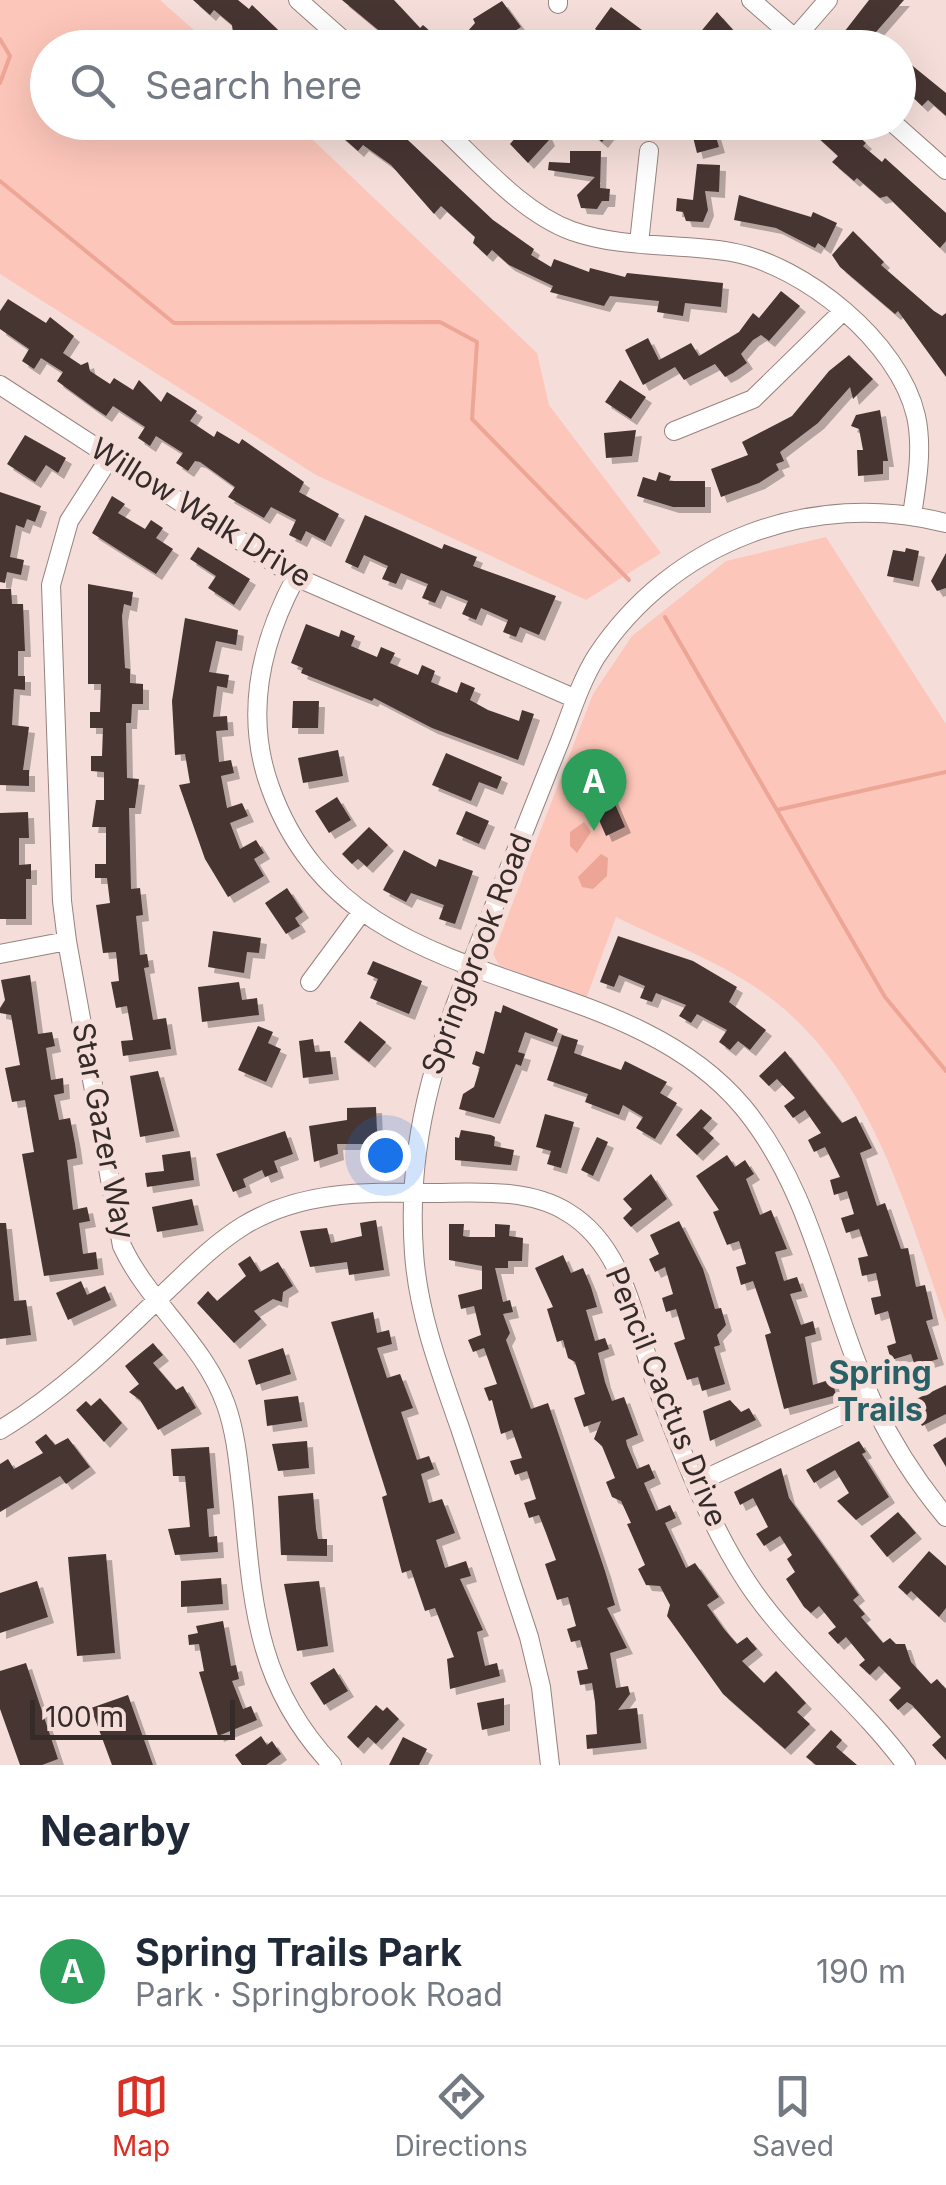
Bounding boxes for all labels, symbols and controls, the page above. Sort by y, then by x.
search box [30,30,916,140]
icon: search [65,58,120,113]
text: Search here [145,62,362,108]
street label: Willow Walk Drive [85,430,318,595]
pin: A [562,748,626,831]
street label: Springbrook Road [414,828,539,1079]
street label: Star Gazer Way [65,1020,143,1242]
your location [360,1130,411,1181]
street label: Pencil Cactus Drive [598,1262,735,1532]
district label: Spring Trails [828,1353,932,1429]
scale bar [30,1695,235,1740]
text: 100 m [45,1700,124,1734]
text: Nearby [40,1805,191,1856]
text: Spring Trails Park [135,1929,462,1975]
text: A [61,1952,84,1991]
text: 190 m [816,1952,906,1991]
text: Park · Springbrook Road [135,1975,503,2014]
tab: Map [112,2069,170,2163]
tab: Directions [394,2069,528,2163]
tab: Saved [752,2069,834,2163]

